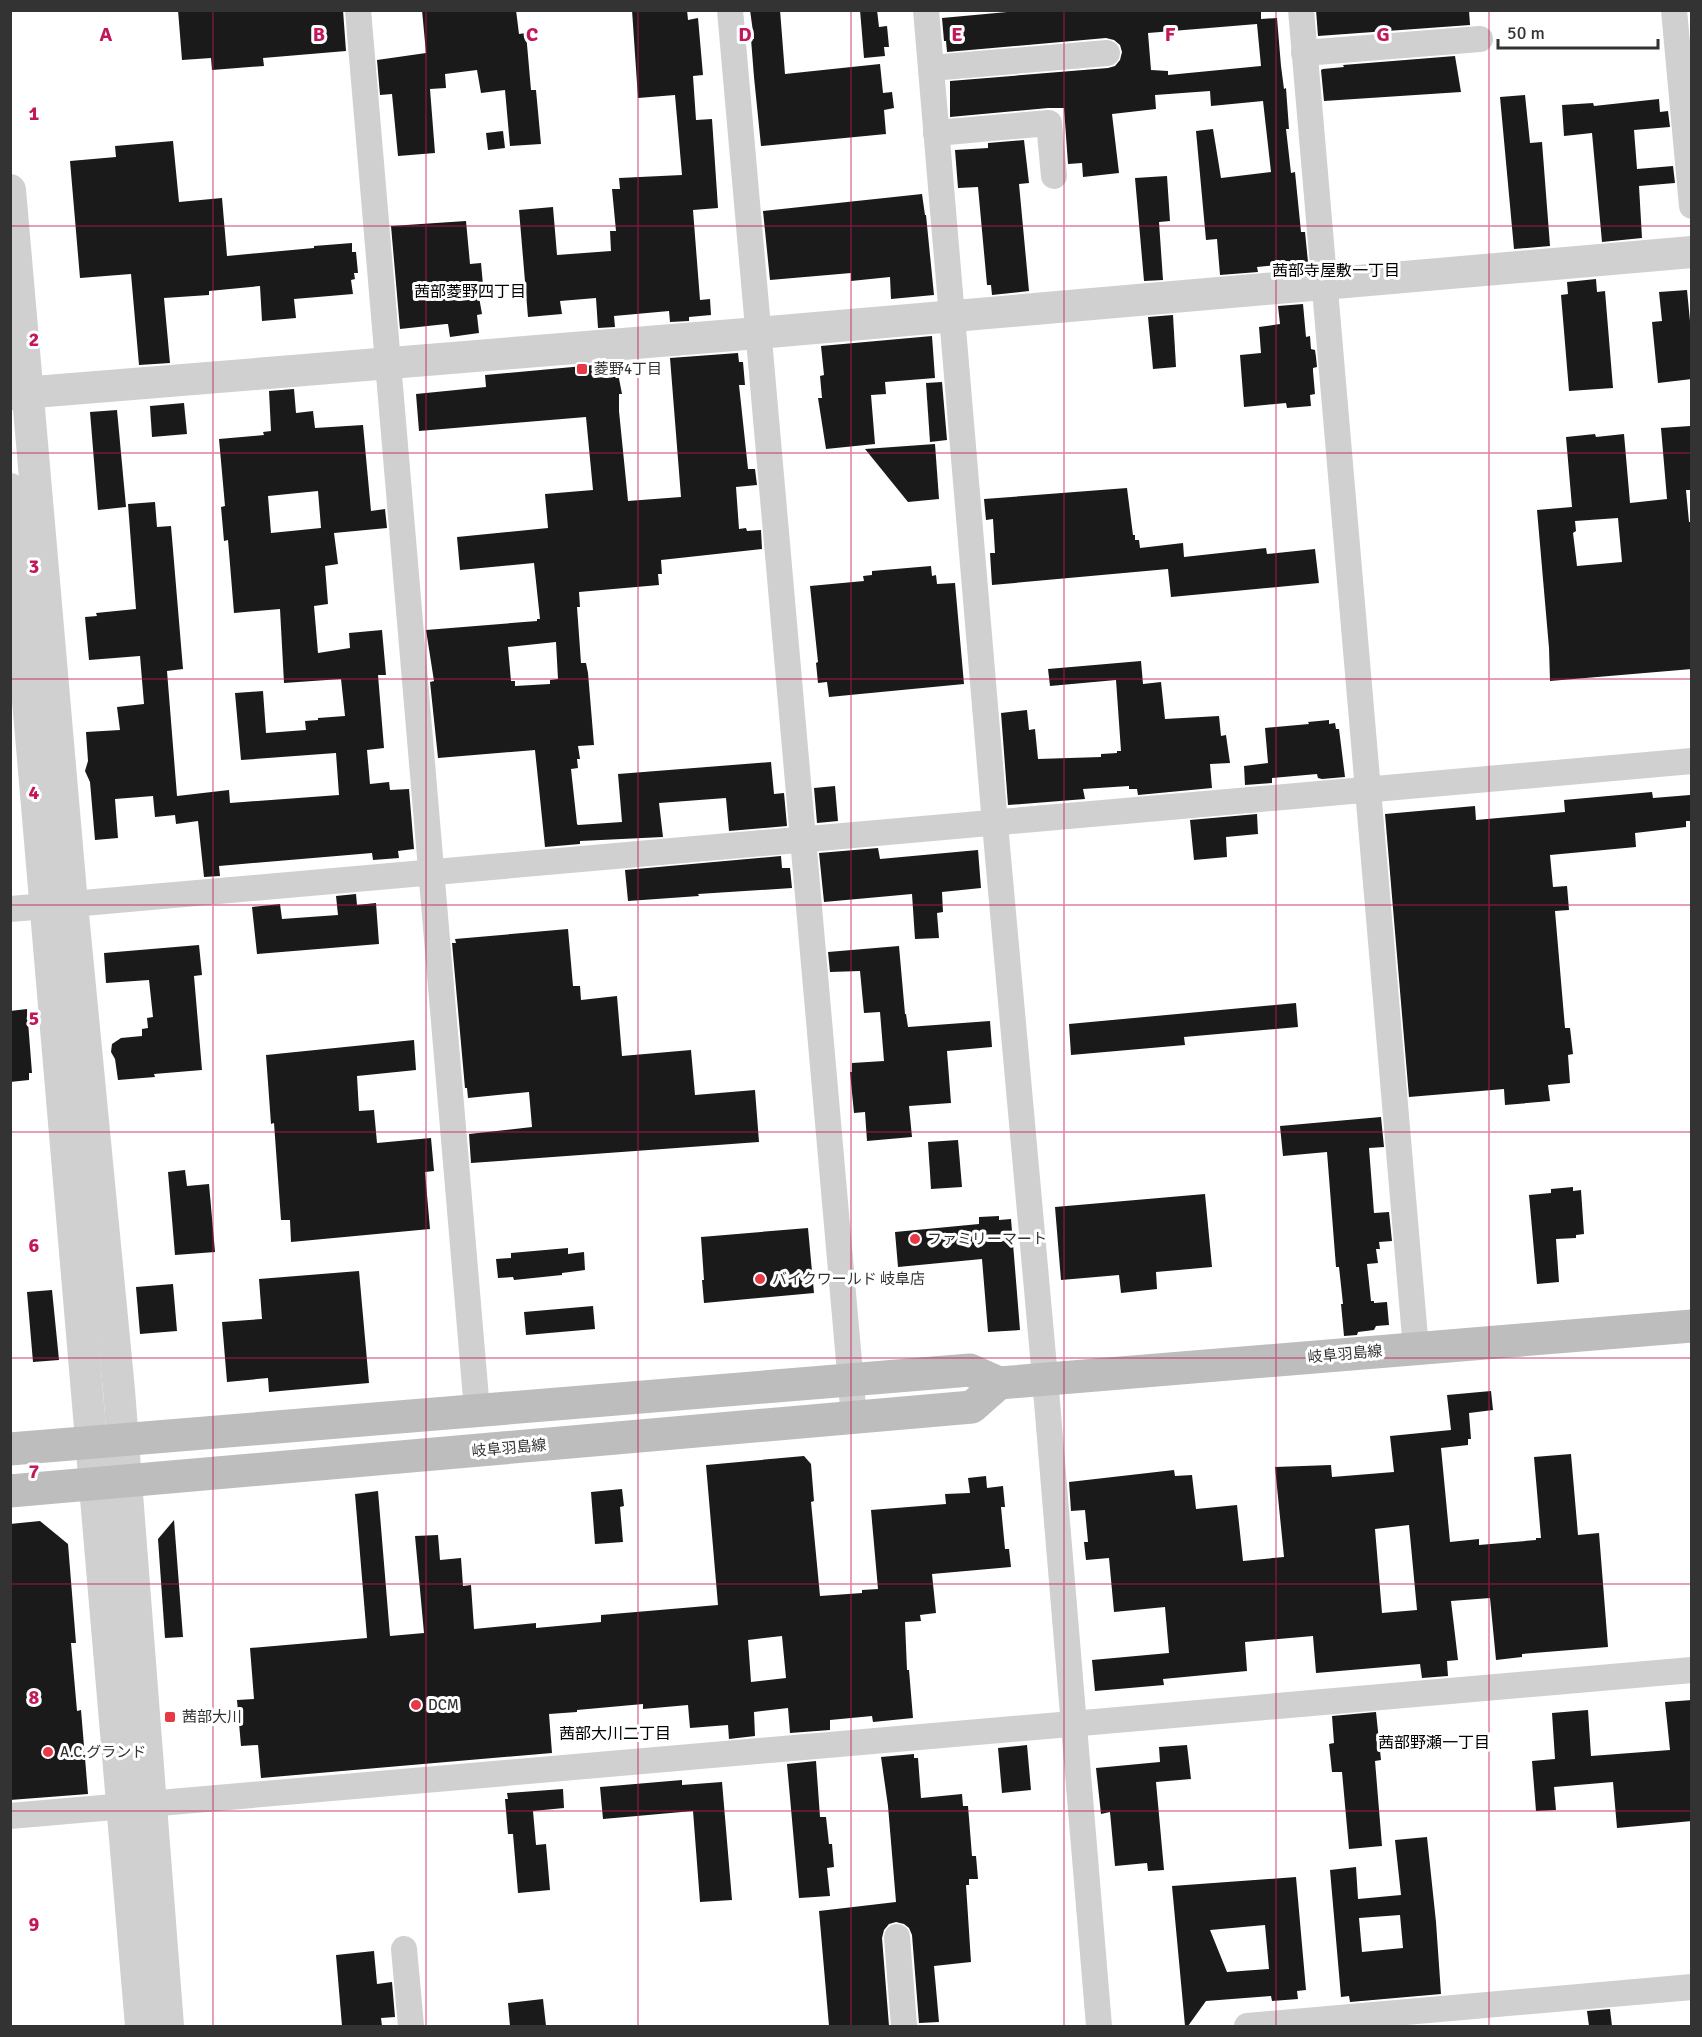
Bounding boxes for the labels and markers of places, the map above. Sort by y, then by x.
place label: 菱野4丁目 [594,360,662,378]
marker: 菱野4丁目 [575,362,589,376]
place label: ファミリーマート [927,1230,1047,1248]
marker: ファミリーマート [908,1232,922,1246]
place label: バイクワールド 岐阜店 [772,1270,925,1288]
marker: バイクワールド 岐阜店 [753,1272,767,1286]
place label: DCM [428,1696,459,1714]
marker: DCM [409,1698,423,1712]
place label: 茜部大川 [182,1708,242,1726]
marker: 茜部大川 [163,1710,177,1724]
place label: A.C.グランド [60,1743,146,1761]
marker: A.C.グランド [41,1745,55,1759]

